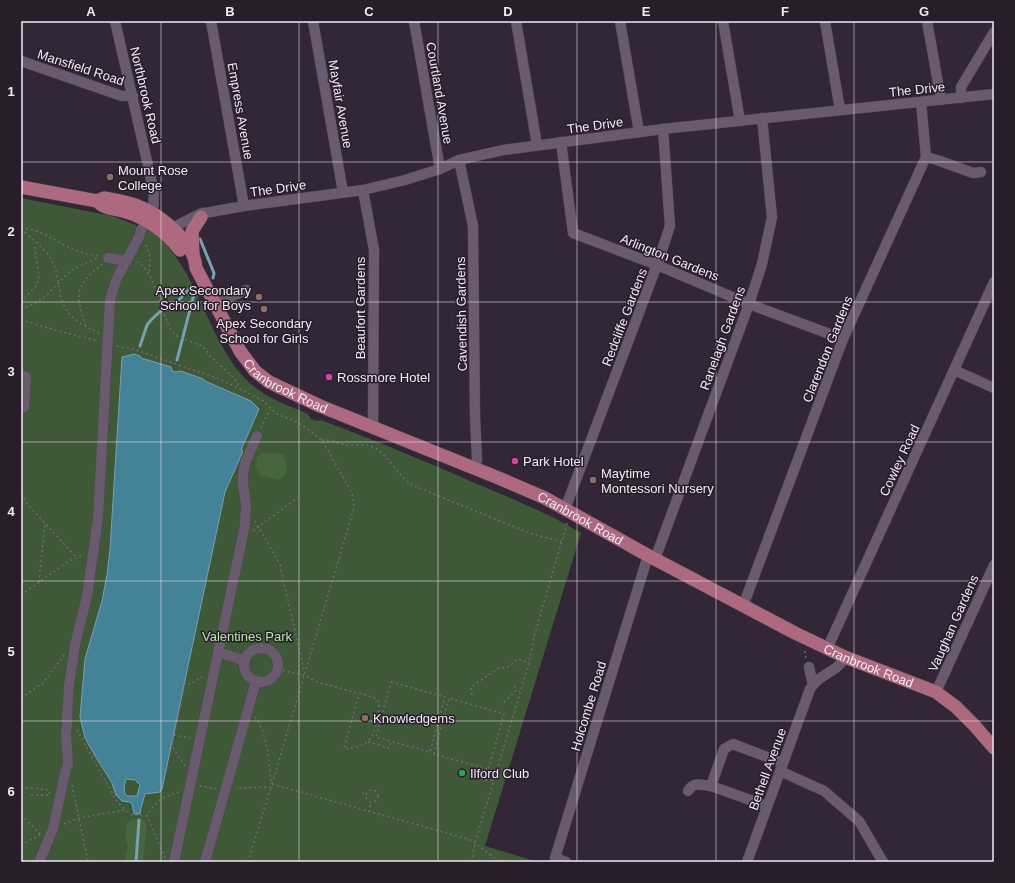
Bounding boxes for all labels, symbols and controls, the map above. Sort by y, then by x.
text: A [86,4,96,19]
text: B [225,4,235,19]
text: C [364,4,374,19]
text: D [503,4,513,19]
text: E [642,4,651,19]
text: F [781,4,789,19]
text: G [919,4,929,19]
street label: Courtland Avenue [423,41,456,145]
street label: Northbrook Road [127,45,164,145]
street label: Mansfield Road [36,46,126,89]
street label: Mayfair Avenue [325,59,356,149]
street label: Empress Avenue [225,62,256,161]
street label: The Drive [888,79,946,100]
text: 1 [7,84,15,99]
street label: The Drive [566,114,624,137]
place label: Mount Rose College [118,163,188,193]
marker: Mount Rose College [105,172,115,182]
street label: The Drive [249,177,307,200]
text: 2 [7,224,15,239]
street label: Arlington Gardens [618,231,722,284]
street label: Beaufort Gardens [353,256,368,359]
street label: Cavendish Gardens [453,256,470,372]
street label: Redcliffe Gardens [599,266,650,368]
place label: Apex Secondary School for Boys [156,283,251,313]
street label: Ranelagh Gardens [697,284,748,392]
marker: Apex Secondary School for Boys [254,292,264,302]
street label: Clarendon Gardens [799,293,856,405]
marker: Apex Secondary School for Girls [259,304,269,314]
place label: Apex Secondary School for Girls [216,316,312,346]
street label: Cranbrook Road [240,356,330,416]
text: 3 [7,364,15,379]
place label: Rossmore Hotel [337,370,430,385]
marker: Rossmore Hotel [324,372,334,382]
street label: Cowley Road [876,422,923,498]
place label: Park Hotel [523,454,584,469]
marker: Park Hotel [510,456,520,466]
place label: Maytime Montessori Nursery [601,466,714,496]
marker: Maytime Montessori Nursery [588,475,598,485]
street label: Cranbrook Road [535,489,626,548]
text: 4 [7,504,15,519]
street label: Vaughan Gardens [925,572,982,674]
park label: Valentines Park [202,629,293,644]
street label: Cranbrook Road [821,641,916,691]
text: 5 [7,644,15,659]
street label: Holcombe Road [568,659,609,753]
place label: Knowledgems [373,711,455,726]
marker: Knowledgems [360,713,370,723]
street label: Bethell Avenue [746,726,789,812]
place label: Ilford Club [470,766,529,781]
marker: Ilford Club [457,768,467,778]
text: 6 [7,784,15,799]

